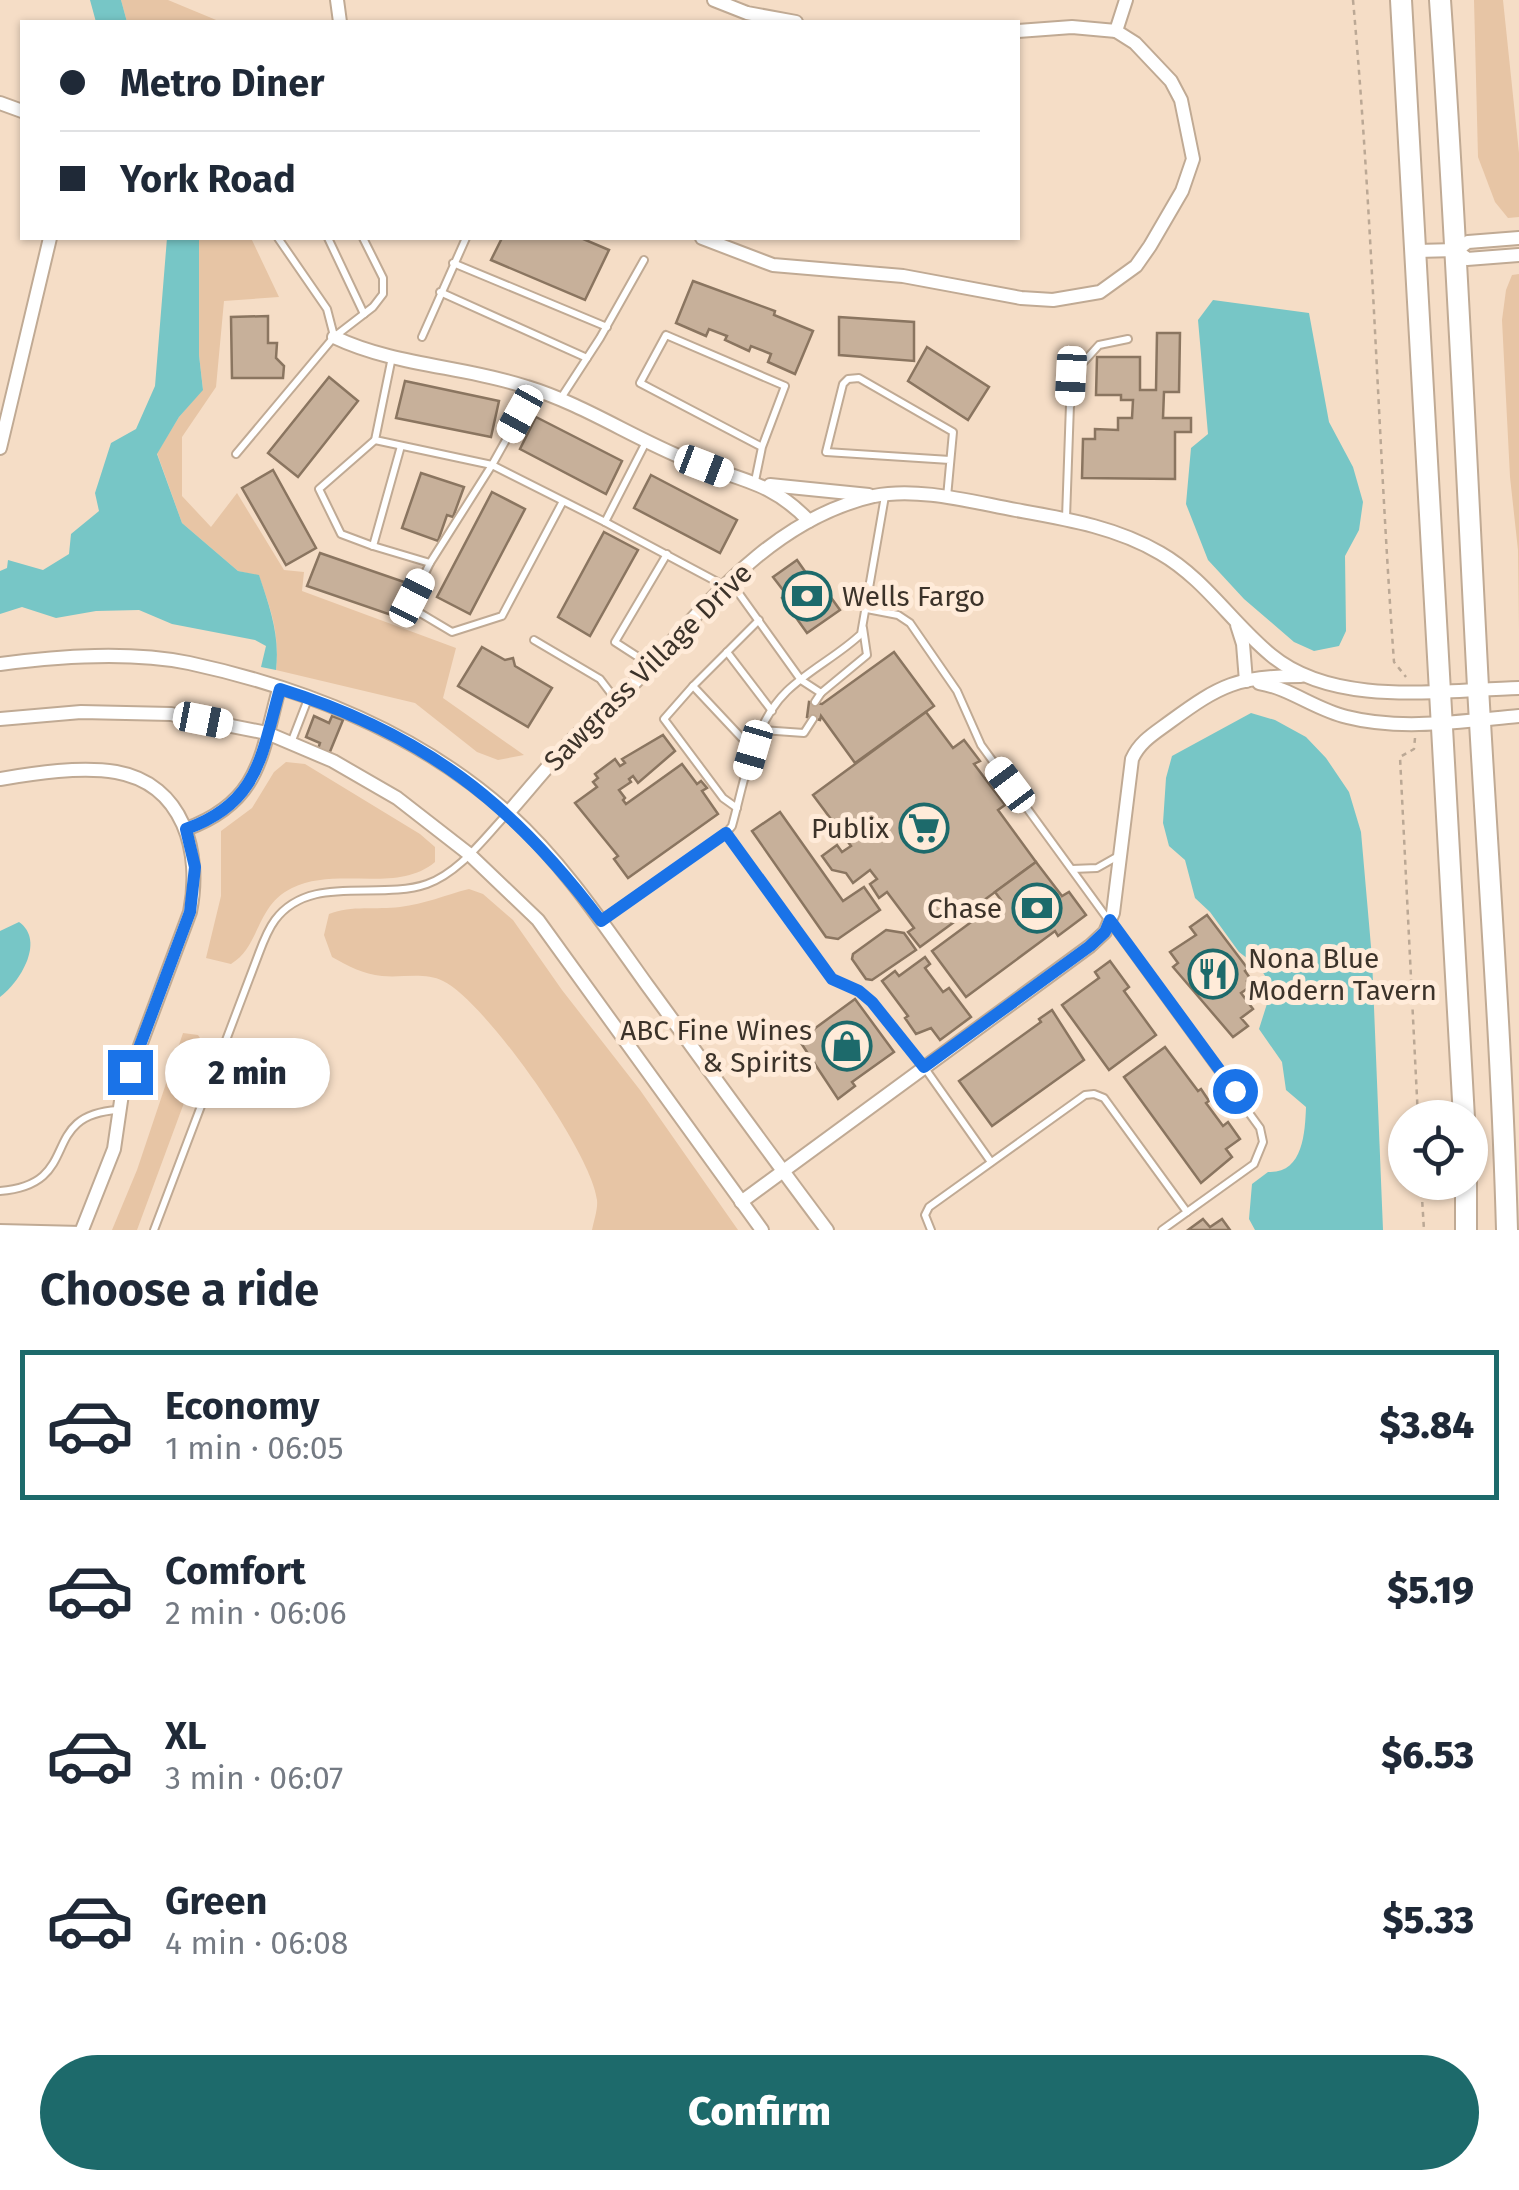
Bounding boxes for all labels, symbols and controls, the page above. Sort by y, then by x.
text: Metro Diner [120,60,324,106]
text: York Road [120,156,296,202]
car [1054,345,1088,407]
car [492,380,548,448]
car [671,441,737,491]
street label: Sawgrass Village Drive [537,556,759,778]
car [385,564,439,632]
bank icon: Wells Fargo [781,570,833,622]
place label: Wells Fargo [842,580,985,613]
car [171,700,235,740]
car [730,717,776,783]
car [980,752,1040,818]
supermarket icon: Publix [898,802,950,854]
place label: Publix [811,812,889,845]
bank icon: Chase [1011,882,1063,934]
place label: Chase [927,892,1002,925]
place label: Nona Blue Modern Tavern [1248,942,1437,1007]
restaurant icon: Nona Blue Modern Tavern [1187,948,1239,1000]
place label: ABC Fine Wines & Spirits [620,1014,812,1079]
shop icon: ABC Fine Wines & Spirits [821,1020,873,1072]
callout: 2 min [165,1037,330,1107]
route end [108,1050,153,1095]
text: 2 min [208,1054,287,1092]
route start [1213,1069,1258,1114]
map controls [1388,1100,1488,1200]
button: locate [1388,1100,1488,1200]
text: Choose a ride [40,1263,319,1317]
icon: car [45,1380,135,1470]
text: Economy [165,1383,320,1429]
text: $3.84 [1380,1402,1474,1448]
text: 1 min · 06:05 [165,1429,344,1467]
icon: car [45,1545,135,1635]
text: Comfort [165,1548,306,1594]
text: $5.19 [1387,1567,1474,1613]
text: 2 min · 06:06 [165,1594,347,1632]
icon: car [45,1710,135,1800]
text: XL [165,1713,207,1759]
text: $6.53 [1381,1732,1474,1778]
text: 3 min · 06:07 [165,1759,343,1797]
icon: car [45,1875,135,1965]
text: Green [165,1878,268,1924]
text: $5.33 [1382,1897,1474,1943]
text: 4 min · 06:08 [165,1924,348,1962]
button: Confirm [40,2055,1479,2170]

